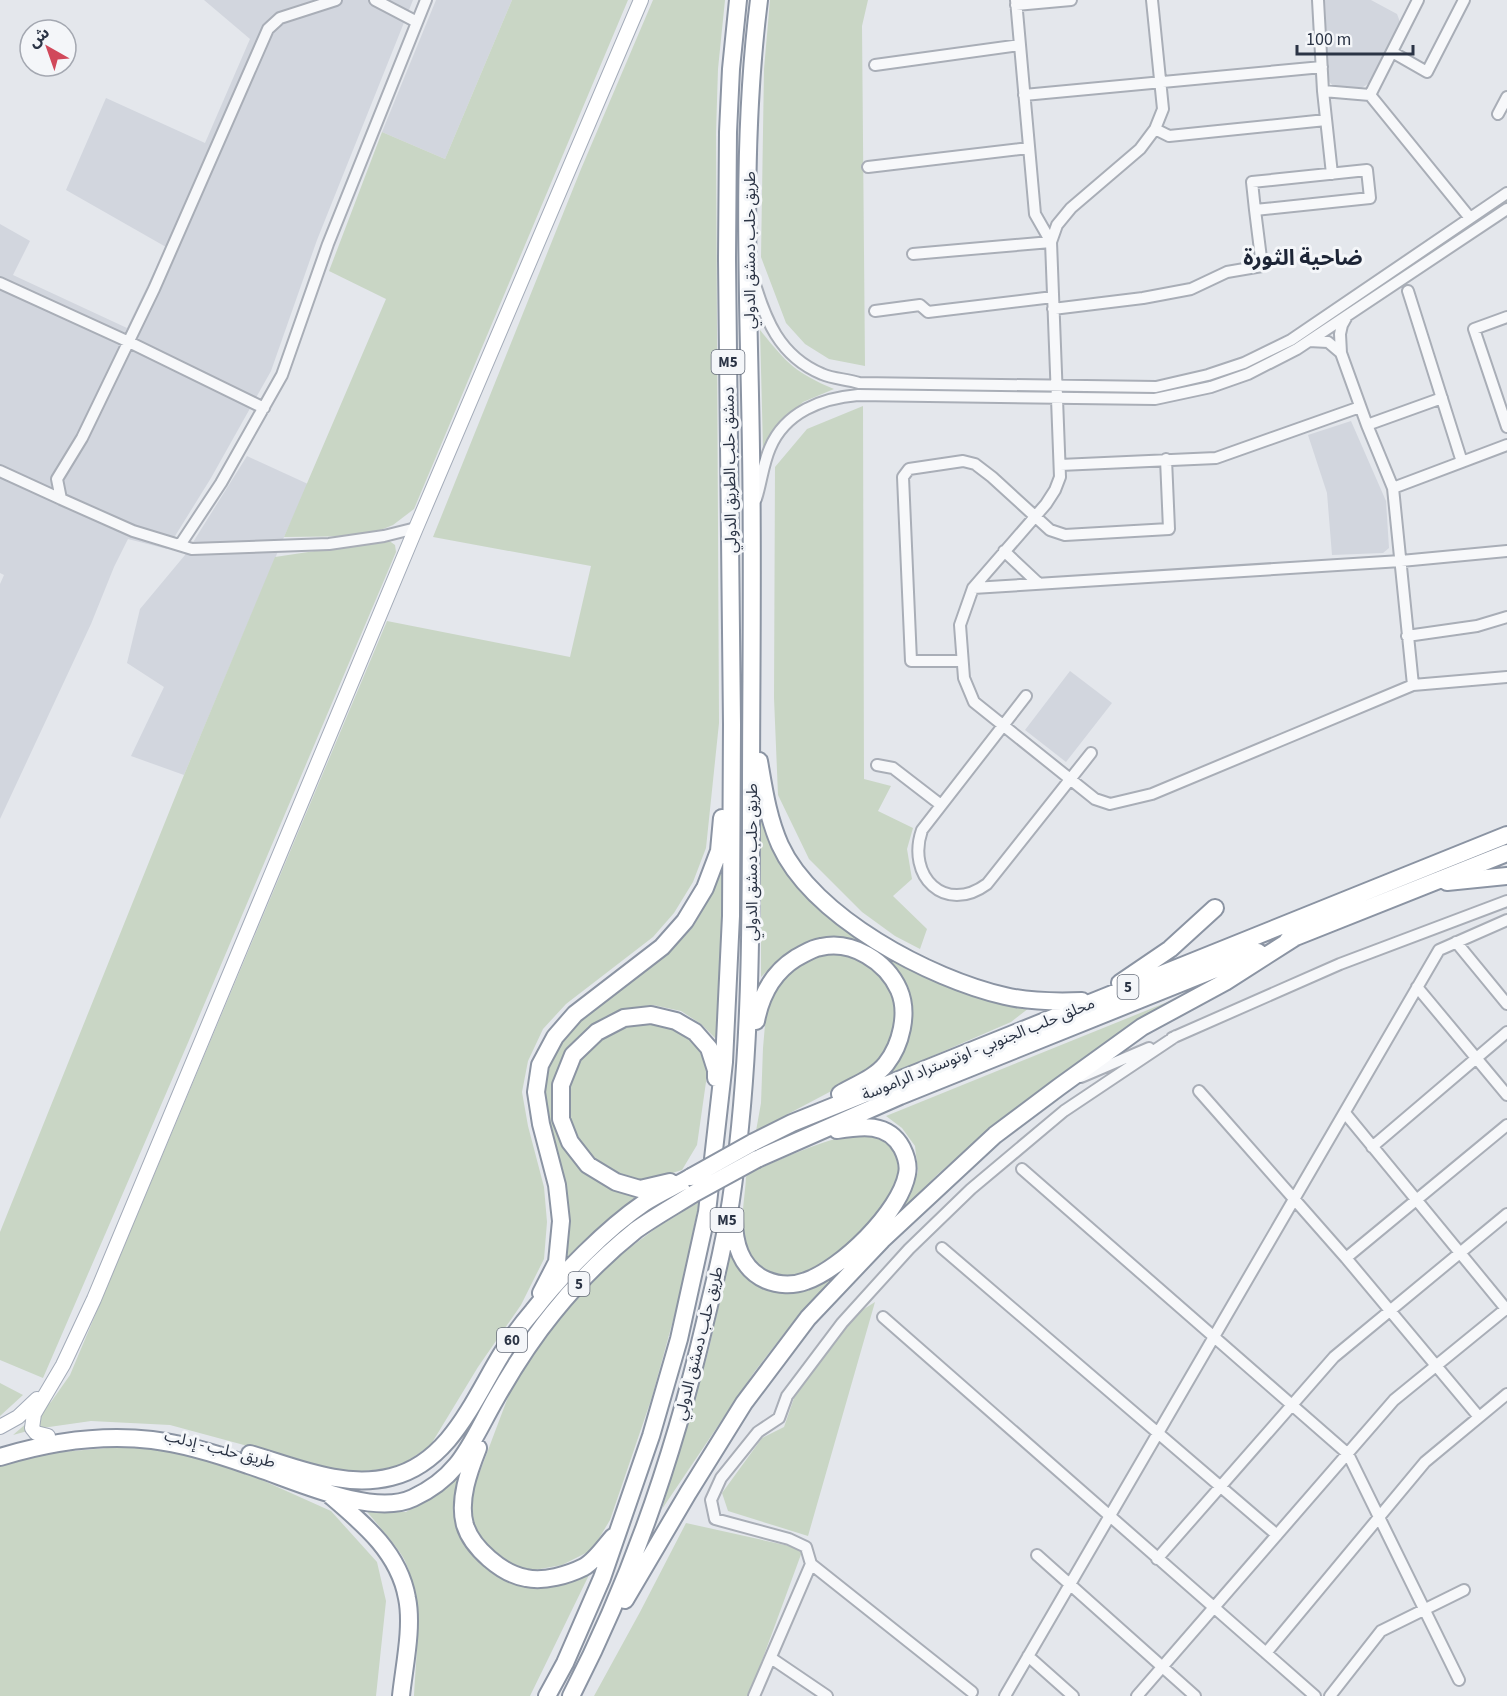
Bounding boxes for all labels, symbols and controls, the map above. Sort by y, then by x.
north arrow [18,18,78,78]
scale bar [1297,18,1412,56]
text: ش [24,22,55,53]
text: 100 m [1306,27,1351,52]
street label: طريق حلب دمشق الدولي [739,171,762,329]
district label: ضاحية الثورة [1243,242,1363,274]
road number: M5 [712,350,744,374]
street label: دمشق حلب الطريق الدولي [718,387,743,553]
street label: طريق حلب دمشق الدولي [741,783,764,941]
road number: 5 [1118,975,1138,999]
street label: محلق حلب الجنوبي - اوتوستراد الراموسة [859,992,1098,1107]
road number: M5 [710,1208,744,1232]
street label: طريق حلب دمشق الدولي [669,1264,729,1423]
road number: 5 [568,1272,590,1296]
road number: 60 [497,1328,527,1352]
street label: طريق حلب - إدلب [162,1425,278,1473]

